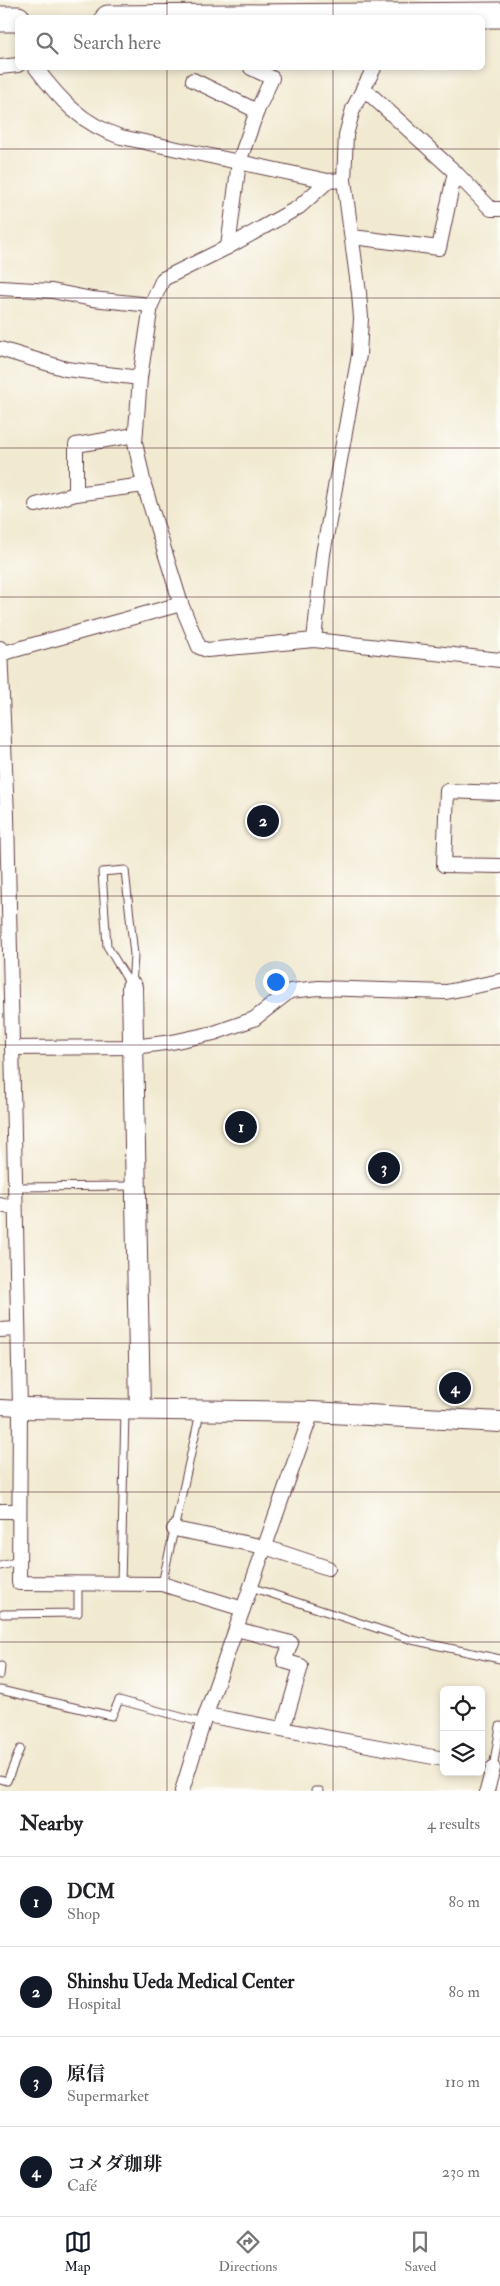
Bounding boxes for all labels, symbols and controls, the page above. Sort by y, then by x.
search box [15,15,485,70]
icon: search [33,29,61,57]
text: Search here [73,31,161,55]
pin: 2 [247,802,279,840]
your location [263,969,289,995]
pin: 1 [225,1108,257,1146]
pin: 3 [368,1149,400,1187]
pin: 4 [439,1369,471,1407]
map controls [440,1686,485,1776]
button: locate [440,1686,485,1731]
button: layers [440,1731,485,1776]
text: Nearby [20,1810,83,1837]
text: 4 results [427,1814,480,1834]
text: DCM [67,1880,115,1904]
text: 1 [33,1892,39,1912]
text: 80 m [449,1892,480,1912]
text: Shop [67,1904,100,1924]
text: Shinshu Ueda Medical Center [67,1970,294,1994]
text: 2 [32,1982,40,2002]
text: 80 m [449,1982,480,2002]
text: Hospital [67,1994,121,2014]
text: 原信 [67,2062,105,2086]
text: 3 [33,2072,39,2092]
text: 110 m [445,2072,480,2092]
text: Supermarket [67,2086,149,2106]
text: コメダ珈琲 [67,2152,162,2176]
text: 4 [32,2162,40,2182]
text: 230 m [442,2162,480,2182]
text: Café [67,2176,97,2196]
tab: Map [64,2228,92,2275]
tab: Directions [219,2228,277,2275]
tab: Saved [404,2228,436,2275]

